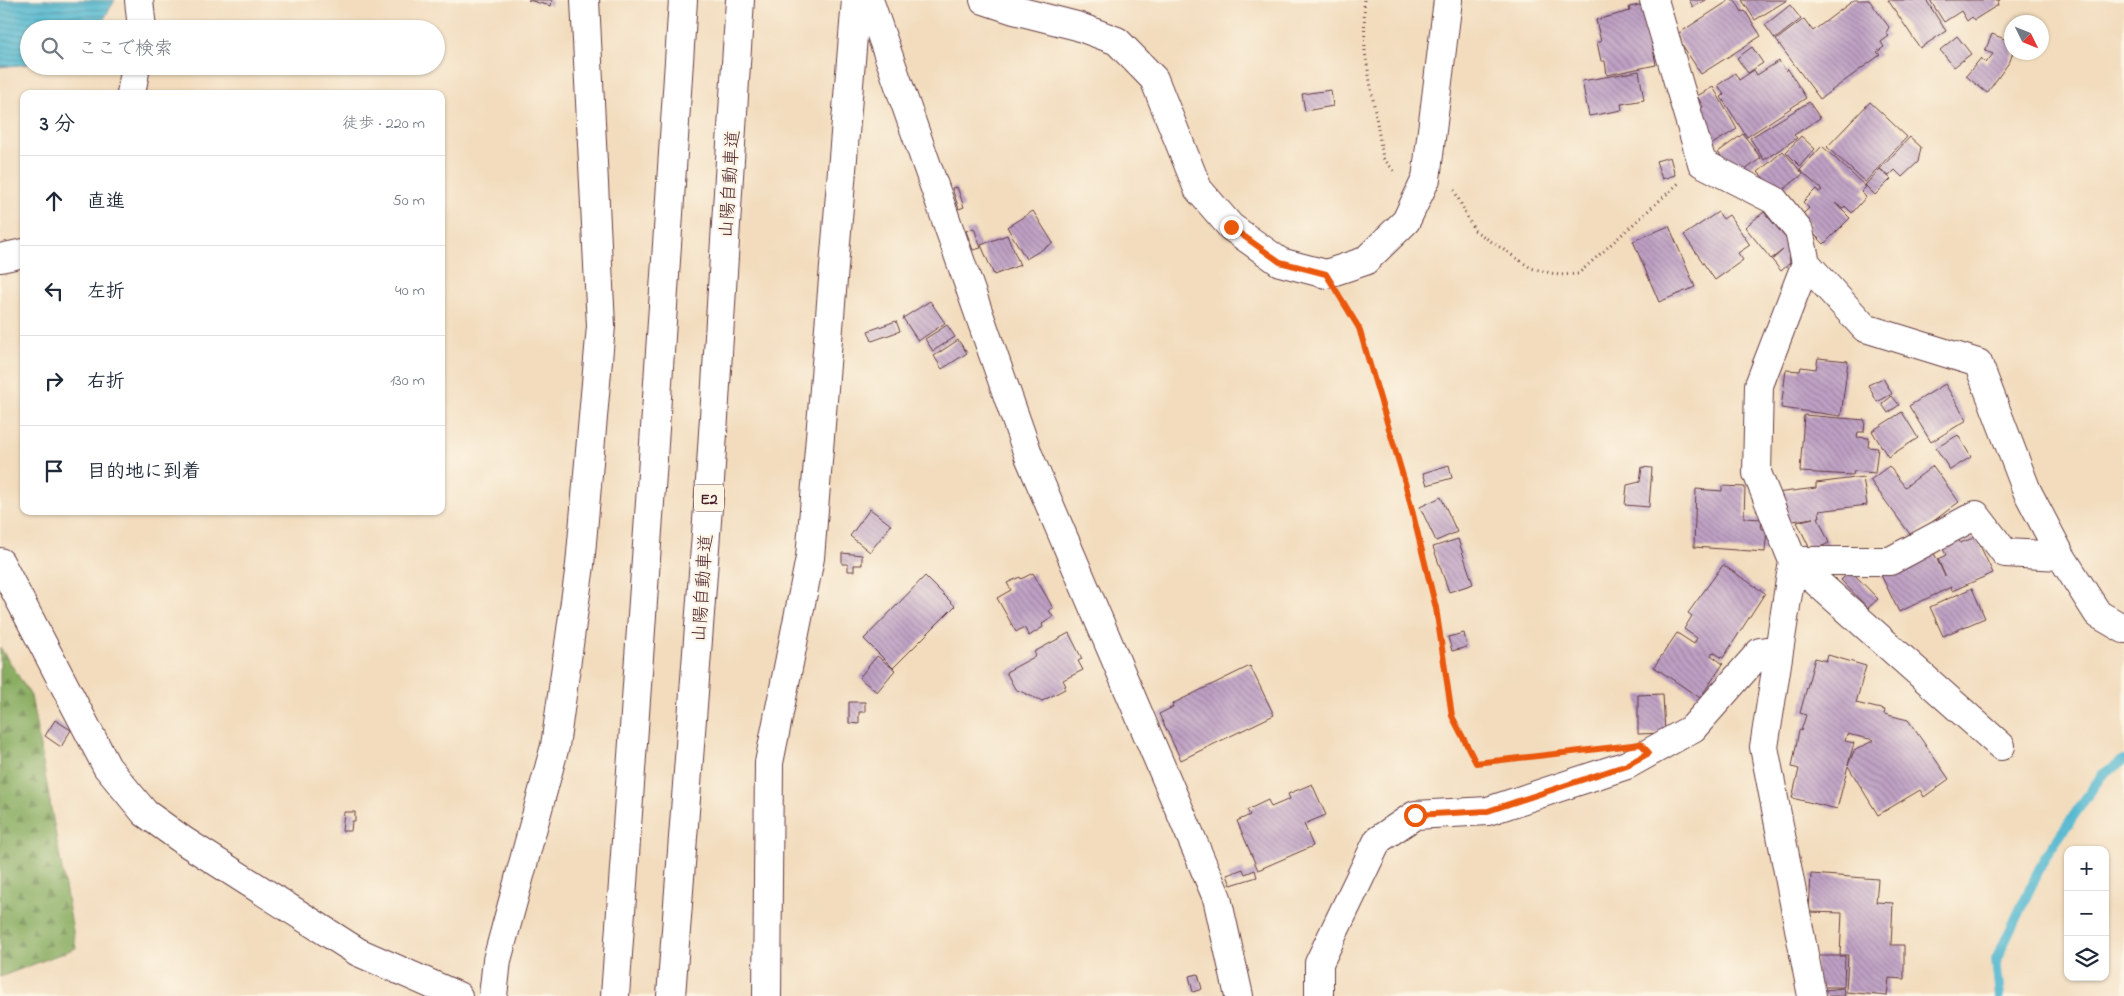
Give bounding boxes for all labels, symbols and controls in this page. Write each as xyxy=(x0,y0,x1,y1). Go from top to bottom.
north arrow xyxy=(2004,15,2049,60)
search box xyxy=(20,20,445,75)
icon: search xyxy=(38,34,66,62)
text: ここで検索 xyxy=(78,36,173,63)
text: 3 分 xyxy=(40,110,75,140)
text: 徒歩 · 220 m xyxy=(342,112,425,136)
street label: 山陽自動車道 xyxy=(714,129,748,239)
icon: ahead xyxy=(40,187,68,215)
text: 直進 xyxy=(87,189,125,216)
text: 50 m xyxy=(393,189,425,213)
route end xyxy=(1220,216,1243,239)
icon: left xyxy=(40,277,68,305)
text: 左折 xyxy=(87,279,125,306)
text: 40 m xyxy=(395,279,425,303)
icon: right xyxy=(40,367,68,395)
text: 右折 xyxy=(87,369,125,396)
text: 130 m xyxy=(390,369,425,393)
icon: arrive xyxy=(40,457,68,485)
text: 目的地に到着 xyxy=(87,459,201,486)
road number: E2 xyxy=(694,484,724,512)
street label: 山陽自動車道 xyxy=(687,533,721,643)
route start xyxy=(1404,804,1427,827)
map controls xyxy=(2064,846,2109,981)
button: + xyxy=(2064,846,2109,891)
button: − xyxy=(2064,891,2109,936)
button: layers xyxy=(2064,936,2109,981)

